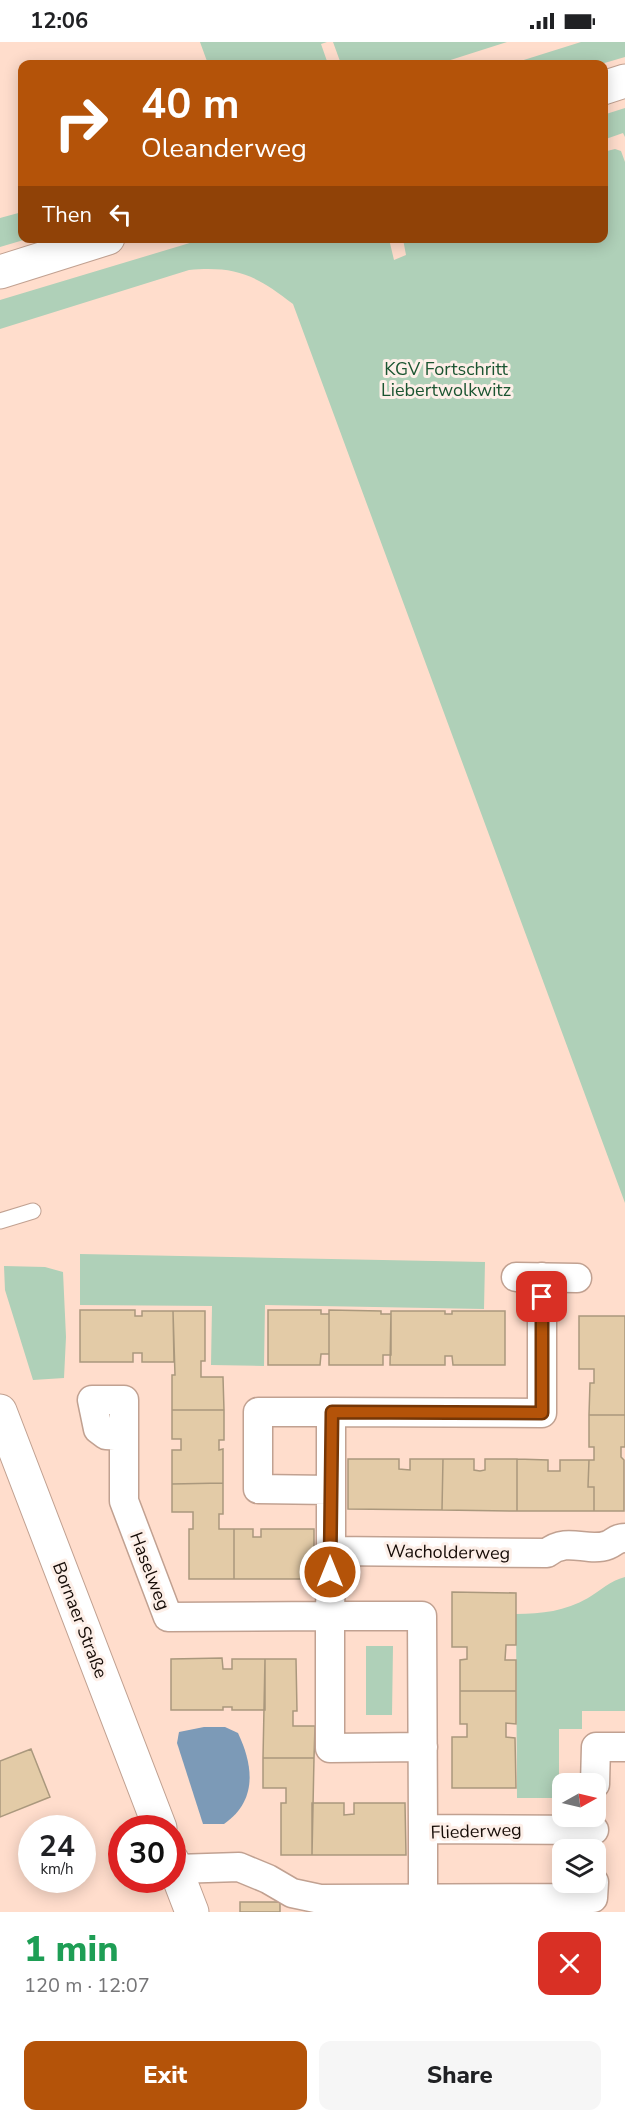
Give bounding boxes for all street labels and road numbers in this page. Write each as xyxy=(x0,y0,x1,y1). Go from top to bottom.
street label: Haselweg xyxy=(124,1529,176,1613)
street label: Wacholderweg xyxy=(386,1539,510,1565)
street label: Bornaer Straße xyxy=(47,1558,113,1682)
street label: Fliederweg xyxy=(430,1817,522,1845)

